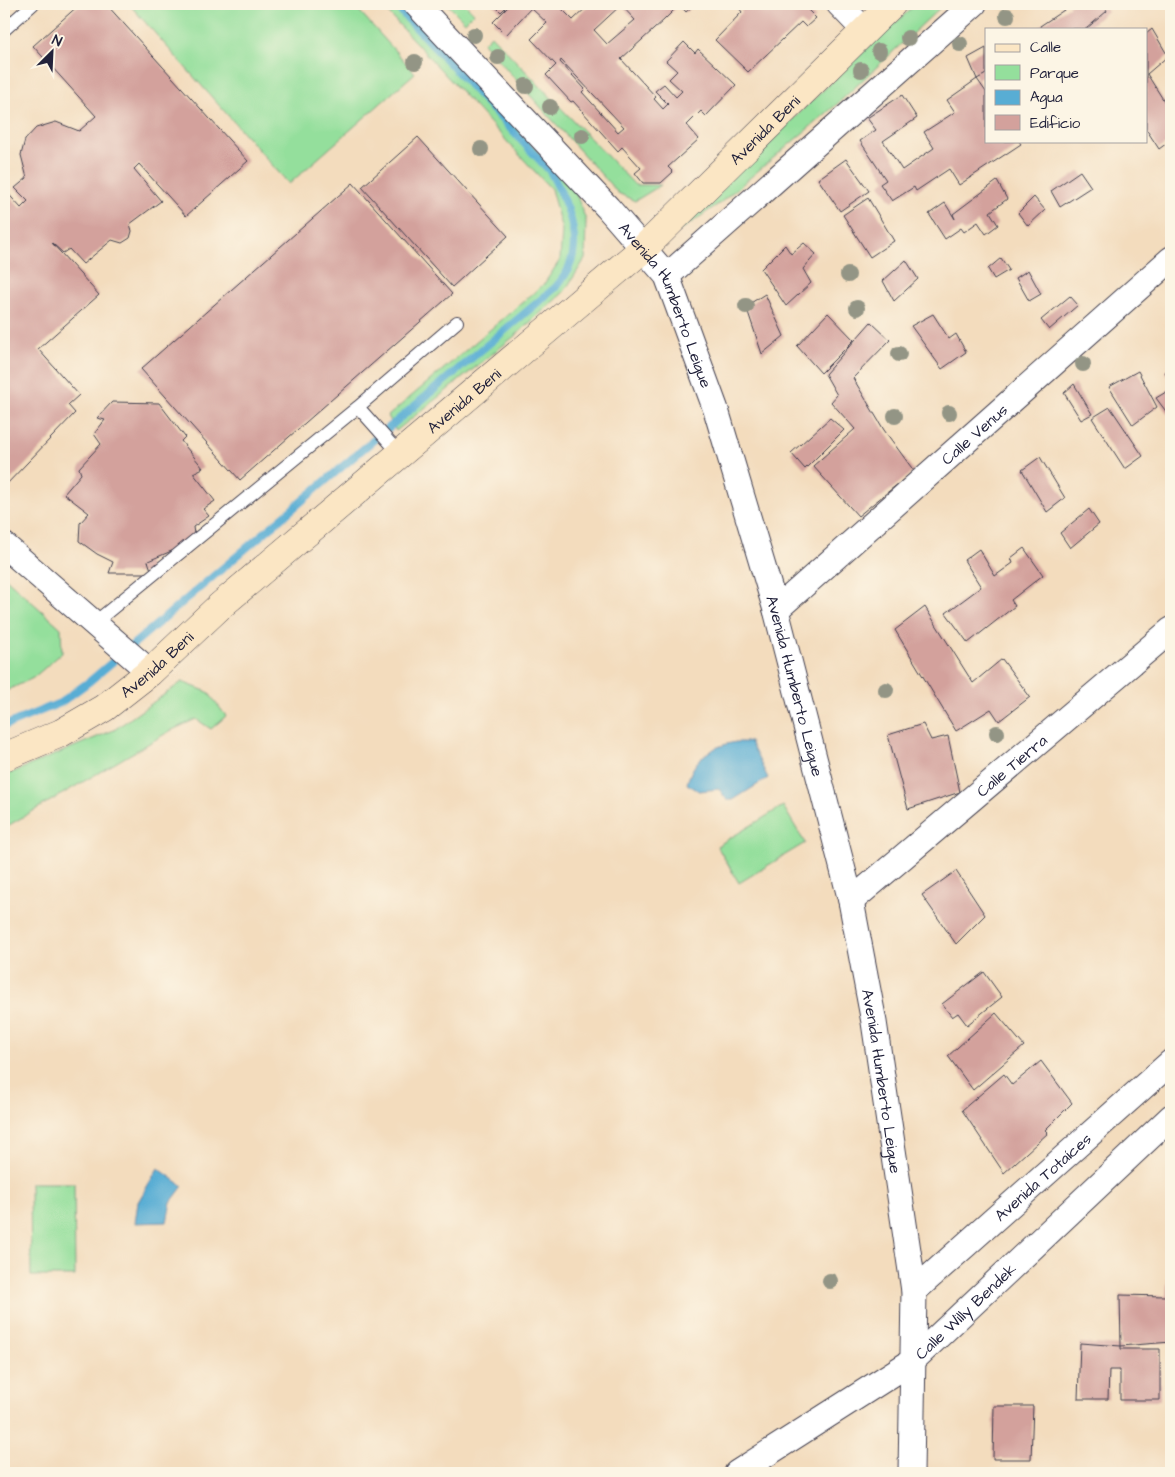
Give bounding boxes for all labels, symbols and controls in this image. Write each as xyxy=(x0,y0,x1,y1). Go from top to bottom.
north arrow xyxy=(28,28,78,78)
legend xyxy=(985,28,1148,142)
text: N xyxy=(49,30,65,52)
text: Calle xyxy=(1030,37,1061,58)
text: Parque xyxy=(1030,63,1079,84)
text: Agua xyxy=(1030,87,1063,109)
street label: Avenida Beni xyxy=(725,90,806,170)
text: Edificio xyxy=(1030,113,1081,134)
street label: Avenida Humberto Leigue xyxy=(613,218,717,391)
street label: Avenida Beni xyxy=(422,363,506,439)
street label: Calle Venus xyxy=(937,399,1013,470)
street label: Avenida Humberto Leigue xyxy=(760,593,829,779)
street label: Avenida Beni xyxy=(116,626,199,703)
street label: Calle Tierra xyxy=(972,730,1052,802)
street label: Avenida Humberto Leigue xyxy=(856,987,906,1175)
street label: Avenida Totaíces xyxy=(990,1128,1096,1227)
street label: Calle Willy Bendek xyxy=(910,1258,1022,1365)

